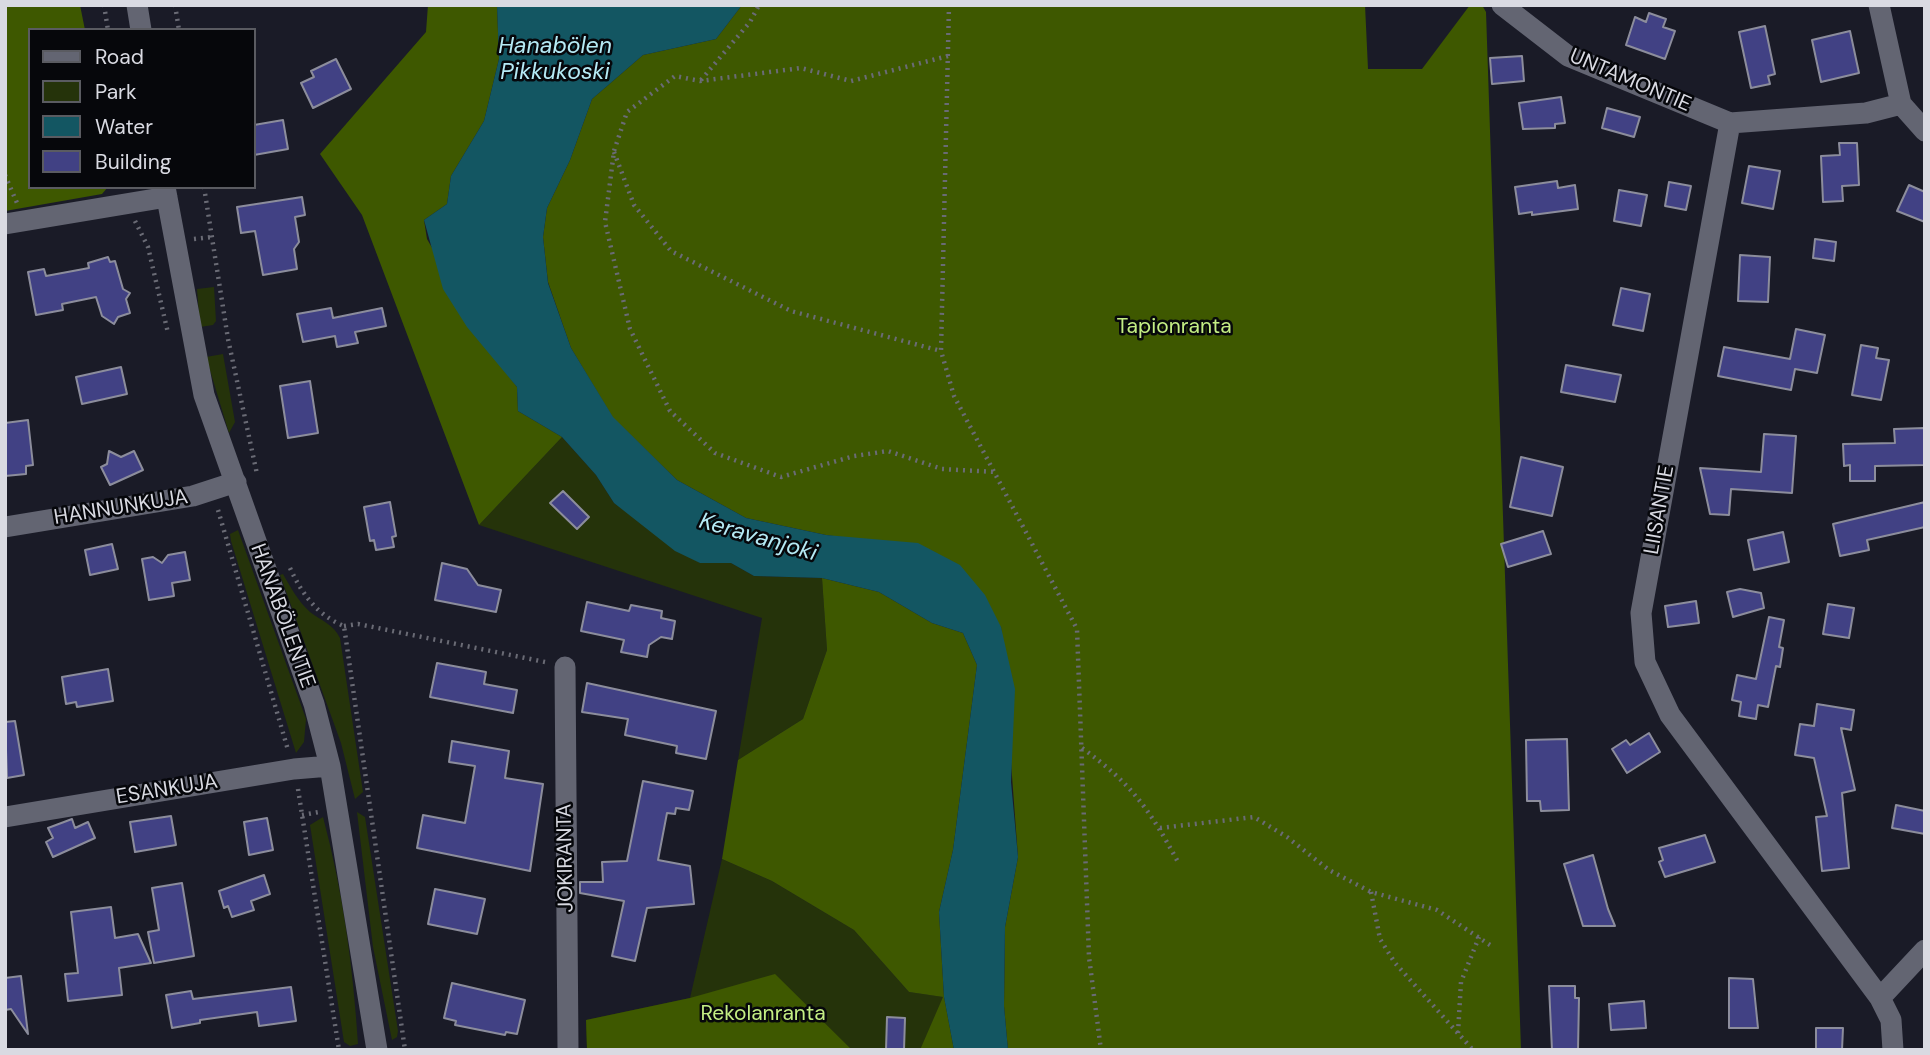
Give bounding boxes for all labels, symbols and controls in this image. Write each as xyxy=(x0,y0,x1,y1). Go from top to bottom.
legend xyxy=(28,28,256,189)
water label: Hanabölen Pikkukoski xyxy=(498,33,612,87)
text: Road xyxy=(95,43,144,71)
street label: UNTAMONTIE xyxy=(1566,44,1694,118)
text: Park xyxy=(95,78,136,106)
text: Water xyxy=(95,113,153,141)
text: Building xyxy=(95,148,171,176)
park label: Tapionranta xyxy=(1116,314,1232,340)
street label: LIISANTIE xyxy=(1640,463,1680,557)
street label: HANNUNKUJA xyxy=(52,485,190,531)
water label: Keravanjoki xyxy=(696,508,820,568)
street label: HANABÖLENTIE xyxy=(244,540,320,692)
street label: ESANKUJA xyxy=(114,770,220,810)
street label: JOKIRANTA xyxy=(552,803,580,913)
park label: Rekolanranta xyxy=(700,1001,826,1027)

